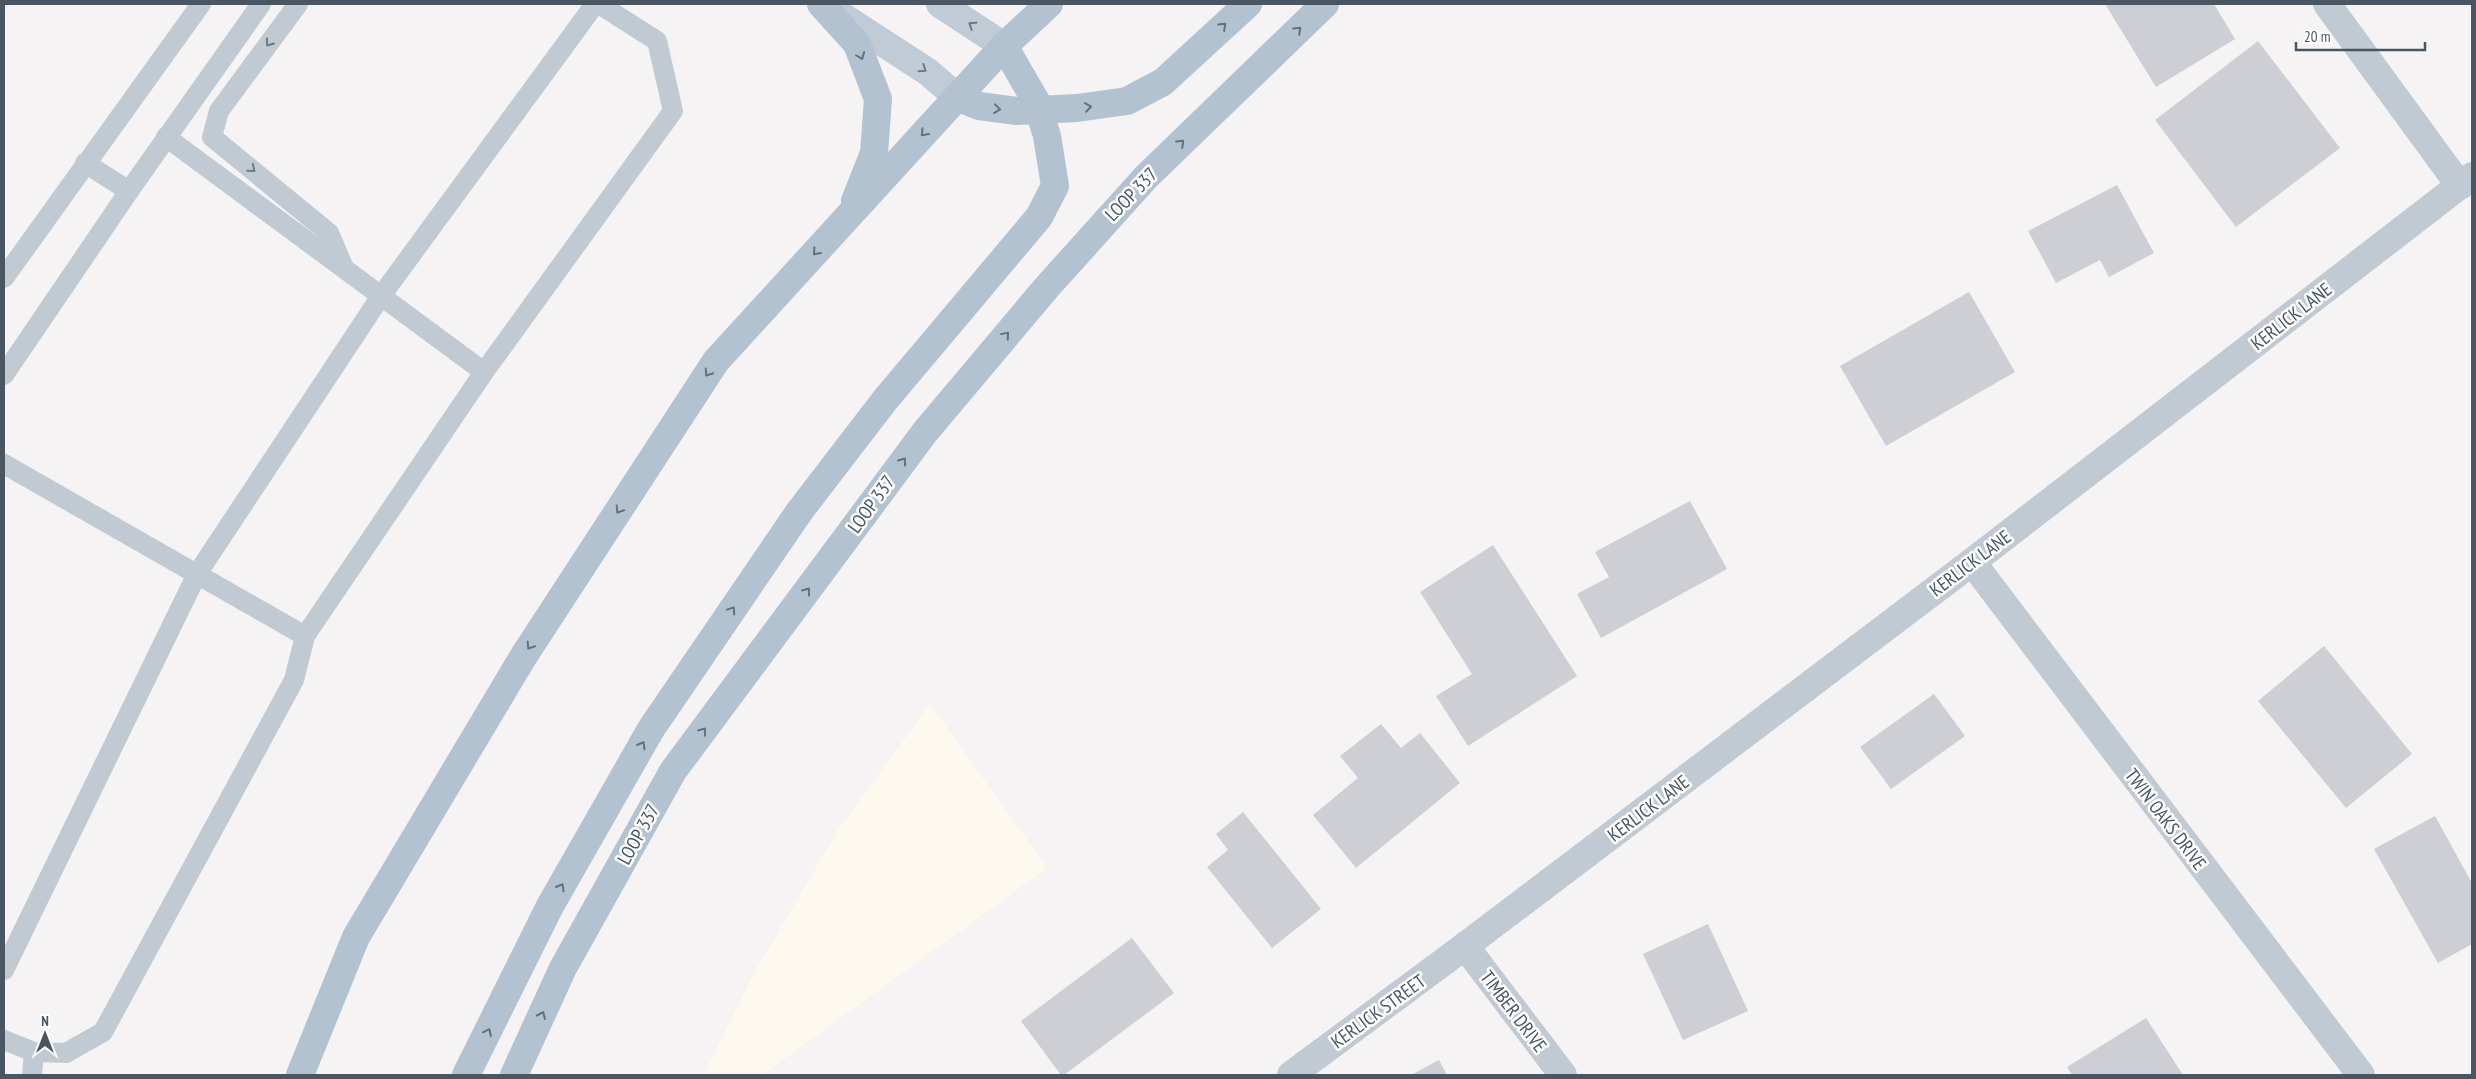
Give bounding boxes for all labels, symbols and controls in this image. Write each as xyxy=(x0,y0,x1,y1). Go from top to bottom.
scale bar xyxy=(2296,20,2425,52)
one-way arrow xyxy=(968,22,978,31)
one-way arrow xyxy=(1218,23,1227,32)
one-way arrow xyxy=(1292,27,1301,36)
text: 20 m xyxy=(2304,27,2330,46)
one-way arrow xyxy=(267,37,275,46)
one-way arrow xyxy=(855,51,865,60)
one-way arrow xyxy=(917,63,927,72)
one-way arrow xyxy=(1084,102,1092,113)
one-way arrow xyxy=(994,103,1002,114)
one-way arrow xyxy=(921,128,930,137)
one-way arrow xyxy=(1175,140,1184,149)
street label: LOOP 337 xyxy=(1100,162,1162,226)
one-way arrow xyxy=(246,164,255,173)
one-way arrow xyxy=(813,247,822,256)
street label: KERLICK LANE xyxy=(2246,277,2336,355)
one-way arrow xyxy=(1001,332,1009,341)
one-way arrow xyxy=(705,368,714,377)
one-way arrow xyxy=(898,458,906,467)
street label: LOOP 337 xyxy=(842,471,900,537)
one-way arrow xyxy=(616,504,625,513)
street label: KERLICK LANE xyxy=(1924,525,2016,601)
one-way arrow xyxy=(801,587,810,597)
one-way arrow xyxy=(726,607,735,616)
one-way arrow xyxy=(527,640,537,649)
one-way arrow xyxy=(697,727,706,737)
one-way arrow xyxy=(635,742,645,751)
street label: TWIN OAKS DRIVE xyxy=(2120,764,2212,874)
street label: KERLICK LANE xyxy=(1602,770,1694,846)
street label: LOOP 337 xyxy=(612,800,664,868)
one-way arrow xyxy=(555,883,565,892)
street label: TIMBER DRIVE xyxy=(1476,966,1552,1056)
street label: KERLICK STREET xyxy=(1326,968,1430,1053)
north arrow xyxy=(20,1009,70,1059)
one-way arrow xyxy=(535,1011,546,1020)
text: N xyxy=(41,1012,49,1030)
one-way arrow xyxy=(482,1028,492,1037)

